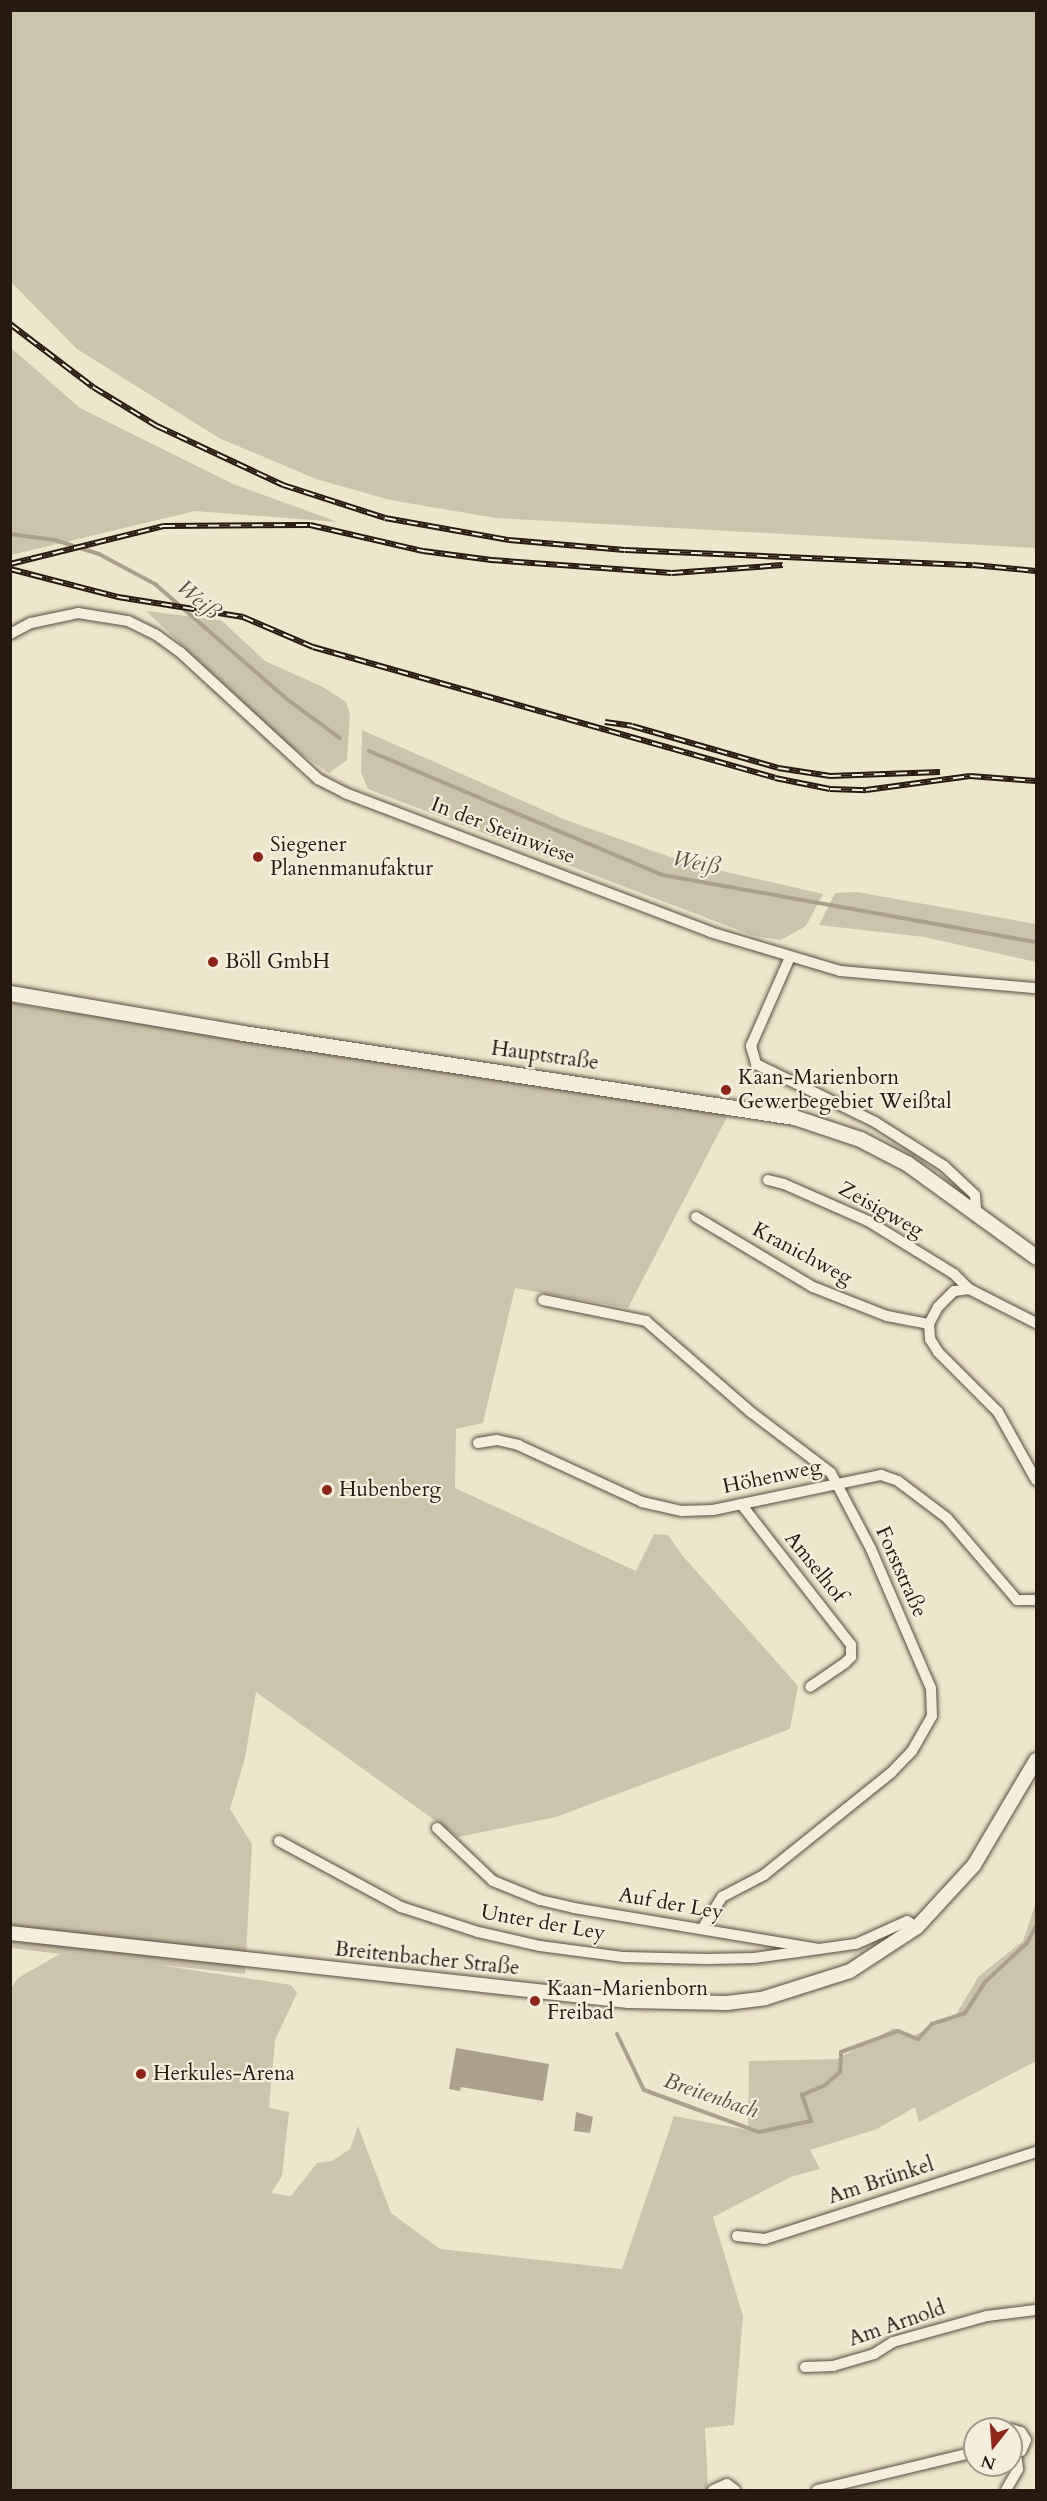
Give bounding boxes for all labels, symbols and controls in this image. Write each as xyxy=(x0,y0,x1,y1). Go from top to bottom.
water label: Weiß xyxy=(171,574,225,626)
street label: In der Steinwiese xyxy=(427,792,579,870)
place label: Siegener Planenmanufaktur xyxy=(270,832,433,882)
water label: Weiß xyxy=(670,845,722,881)
marker: Siegener Planenmanufaktur xyxy=(251,850,265,864)
place label: Böll GmbH xyxy=(225,949,330,975)
marker: Böll GmbH xyxy=(206,955,220,969)
street label: Hauptstraße xyxy=(490,1036,600,1076)
place label: Kaan-Marienborn Gewerbegebiet Weißtal xyxy=(738,1065,951,1115)
marker: Kaan-Marienborn Gewerbegebiet Weißtal xyxy=(719,1083,733,1097)
street label: Zeisigweg xyxy=(834,1176,928,1244)
street label: Kranichweg xyxy=(748,1217,856,1291)
street label: Höhenweg xyxy=(720,1454,824,1500)
place label: Hubenberg xyxy=(339,1477,441,1503)
marker: Hubenberg xyxy=(320,1483,334,1497)
street label: Forststraße xyxy=(870,1523,932,1621)
street label: Amselhof xyxy=(779,1526,851,1608)
street label: Auf der Ley xyxy=(617,1882,725,1926)
street label: Unter der Ley xyxy=(479,1900,607,1946)
street label: Breitenbacher Straße xyxy=(333,1937,521,1981)
place label: Kaan-Marienborn Freibad xyxy=(547,1976,708,2026)
marker: Kaan-Marienborn Freibad xyxy=(528,1994,542,2008)
place label: Herkules-Arena xyxy=(153,2061,295,2087)
marker: Herkules-Arena xyxy=(134,2067,148,2081)
water label: Breitenbach xyxy=(660,2068,762,2124)
street label: Am Brünkel xyxy=(825,2152,937,2210)
street label: Am Arnold xyxy=(845,2296,949,2352)
north arrow xyxy=(963,2417,1023,2477)
text: N xyxy=(978,2450,998,2475)

